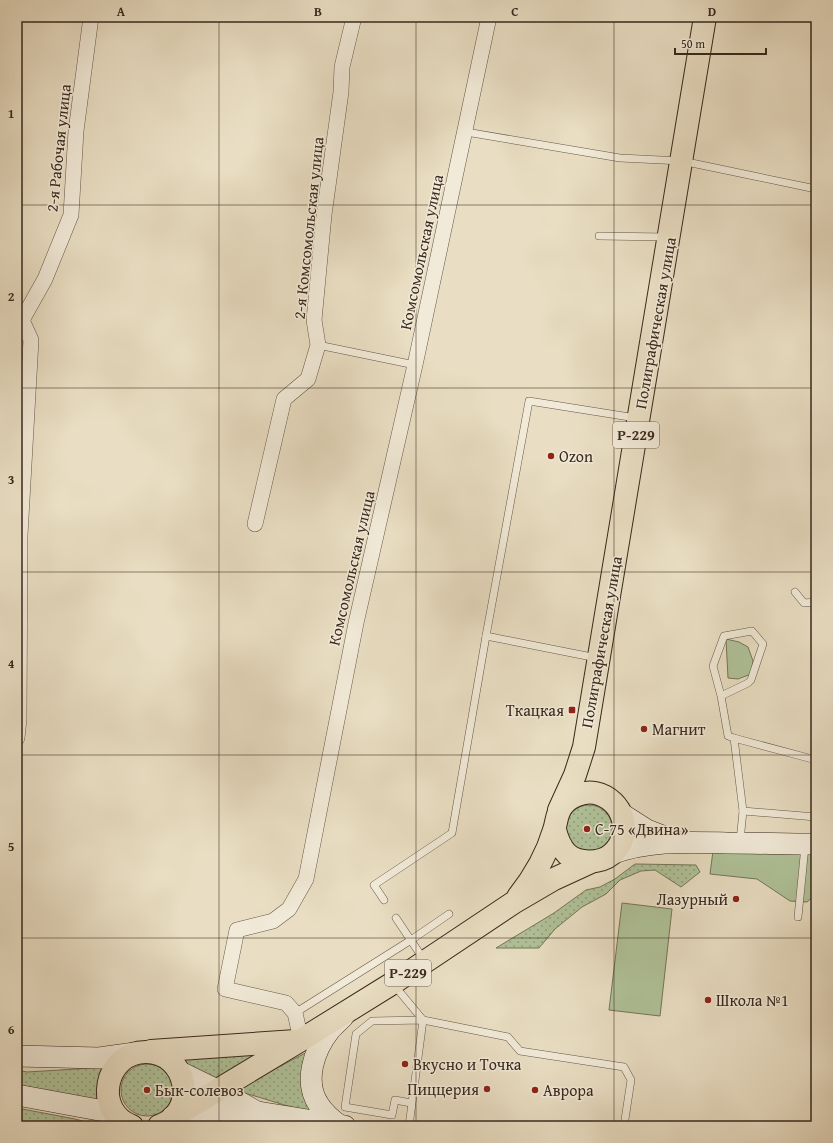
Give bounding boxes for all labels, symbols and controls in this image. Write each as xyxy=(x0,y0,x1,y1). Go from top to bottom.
text: A xyxy=(117,2,126,21)
text: B xyxy=(314,2,322,21)
text: C xyxy=(511,2,519,21)
text: D xyxy=(708,2,716,21)
scale bar xyxy=(675,30,766,56)
text: 50 m xyxy=(681,35,705,52)
street label: 2-я Рабочая улица xyxy=(39,83,77,213)
text: 1 xyxy=(8,104,14,123)
street label: 2-я Комсомольская улица xyxy=(286,135,330,320)
street label: Комсомольская улица xyxy=(393,172,449,332)
street label: Полиграфическая улица xyxy=(628,235,682,411)
text: 2 xyxy=(8,287,15,306)
road number: Р-229 xyxy=(613,422,659,448)
place label: Ozon xyxy=(559,444,593,468)
marker: Ozon xyxy=(546,451,556,461)
text: 3 xyxy=(8,470,14,489)
street label: Комсомольская улица xyxy=(321,488,381,648)
street label: Полиграфическая улица xyxy=(574,554,628,730)
text: 4 xyxy=(8,654,15,673)
place label: Ткацкая xyxy=(506,698,564,722)
marker: Ткацкая xyxy=(567,705,577,715)
place label: Магнит xyxy=(652,717,706,741)
marker: Магнит xyxy=(639,724,649,734)
place label: С-75 «Двина» xyxy=(595,817,688,841)
marker: С-75 «Двина» xyxy=(582,824,592,834)
text: 5 xyxy=(8,837,15,856)
place label: Лазурный xyxy=(656,887,728,911)
marker: Лазурный xyxy=(731,894,741,904)
road number: Р-229 xyxy=(385,960,431,986)
place label: Школа №1 xyxy=(716,988,789,1012)
marker: Школа №1 xyxy=(703,995,713,1005)
text: 6 xyxy=(8,1020,15,1039)
place label: Вкусно и Точка xyxy=(413,1052,522,1076)
marker: Вкусно и Точка xyxy=(400,1059,410,1069)
place label: Пиццерия xyxy=(407,1077,479,1101)
place label: Бык-солевоз xyxy=(155,1078,244,1102)
place label: Аврора xyxy=(543,1078,594,1102)
marker: Пиццерия xyxy=(482,1084,492,1094)
marker: Бык-солевоз xyxy=(142,1085,152,1095)
marker: Аврора xyxy=(530,1085,540,1095)

